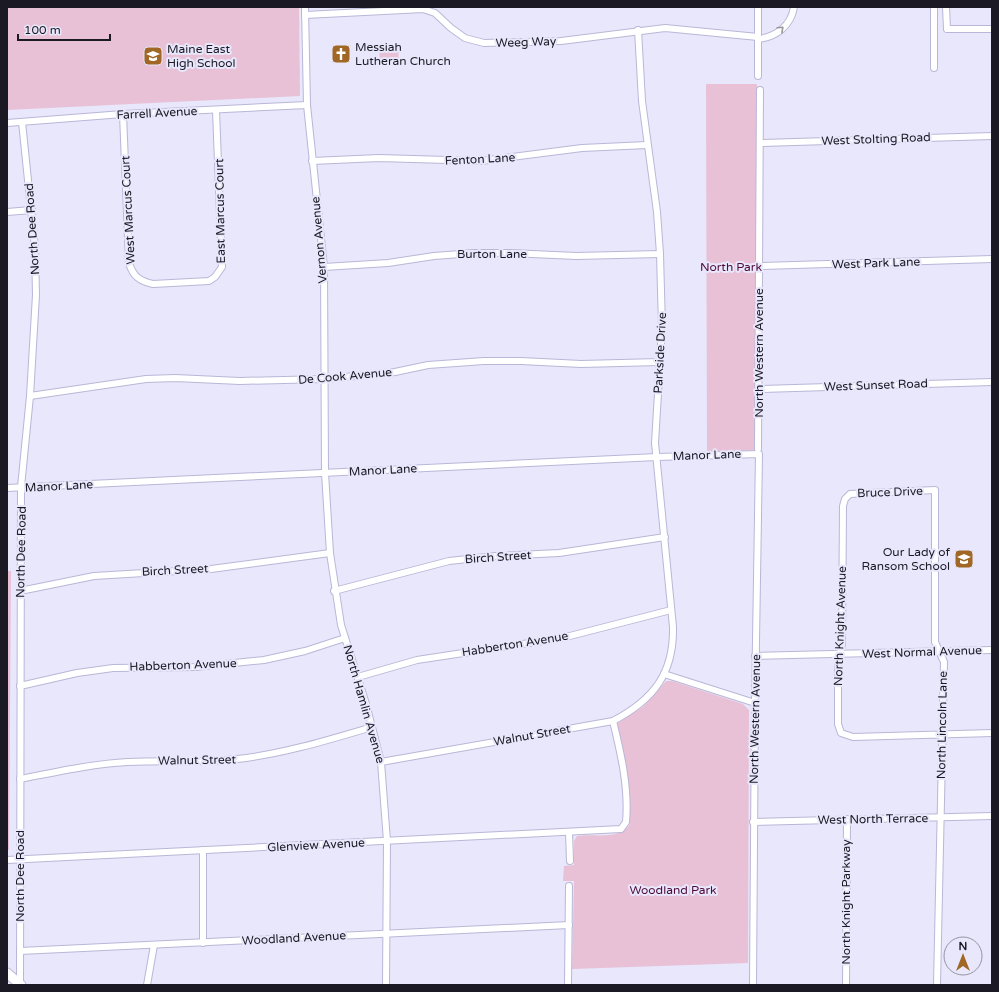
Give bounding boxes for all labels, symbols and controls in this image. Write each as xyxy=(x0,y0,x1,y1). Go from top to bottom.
scale bar xyxy=(18,16,110,42)
text: 100 m xyxy=(24,23,61,37)
one-way arrow xyxy=(776,26,784,34)
street label: Weeg Way xyxy=(495,34,557,50)
place label: Messiah Lutheran Church xyxy=(355,40,451,68)
place label: Maine East High School xyxy=(167,42,236,70)
church icon: Messiah Lutheran Church xyxy=(330,43,352,65)
school or university icon: Maine East High School xyxy=(142,45,164,67)
street label: Farrell Avenue xyxy=(116,104,198,122)
street label: West Stolting Road xyxy=(821,130,931,148)
street label: Fenton Lane xyxy=(444,150,516,168)
street label: West Marcus Court xyxy=(118,155,138,265)
street label: East Marcus Court xyxy=(212,158,228,264)
street label: North Dee Road xyxy=(22,183,42,275)
street label: Vernon Avenue xyxy=(308,196,330,284)
street label: Burton Lane xyxy=(457,247,527,261)
street label: West Park Lane xyxy=(832,254,921,272)
park label: North Park xyxy=(700,260,762,274)
street label: North Western Avenue xyxy=(752,288,766,418)
street label: Parkside Drive xyxy=(651,312,669,394)
street label: De Cook Avenue xyxy=(298,365,393,387)
street label: West Sunset Road xyxy=(824,376,928,394)
street label: Manor Lane xyxy=(673,447,742,463)
street label: Manor Lane xyxy=(348,461,418,479)
street label: Manor Lane xyxy=(24,477,94,495)
street label: Bruce Drive xyxy=(857,484,923,500)
street label: North Dee Road xyxy=(13,506,29,598)
place label: Our Lady of Ransom School xyxy=(862,545,950,573)
street label: Birch Street xyxy=(464,548,532,566)
school or university icon: Our Lady of Ransom School xyxy=(953,548,975,570)
street label: Birch Street xyxy=(141,561,209,579)
street label: North Knight Avenue xyxy=(831,566,849,686)
street label: Habberton Avenue xyxy=(461,629,569,659)
street label: North Hamlin Avenue xyxy=(340,643,388,765)
street label: West Normal Avenue xyxy=(862,643,982,661)
street label: North Western Avenue xyxy=(747,654,763,784)
street label: Habberton Avenue xyxy=(129,656,237,674)
street label: North Lincoln Lane xyxy=(934,670,950,779)
street label: Walnut Street xyxy=(492,721,572,749)
street label: Walnut Street xyxy=(158,752,237,768)
street label: West North Terrace xyxy=(818,811,929,827)
street label: North Dee Road xyxy=(13,830,27,922)
street label: Glenview Avenue xyxy=(267,835,365,855)
street label: North Knight Parkway xyxy=(839,839,853,965)
park label: Woodland Park xyxy=(629,883,717,897)
street label: Woodland Avenue xyxy=(241,928,347,948)
north arrow xyxy=(943,936,983,976)
text: N xyxy=(959,940,967,953)

